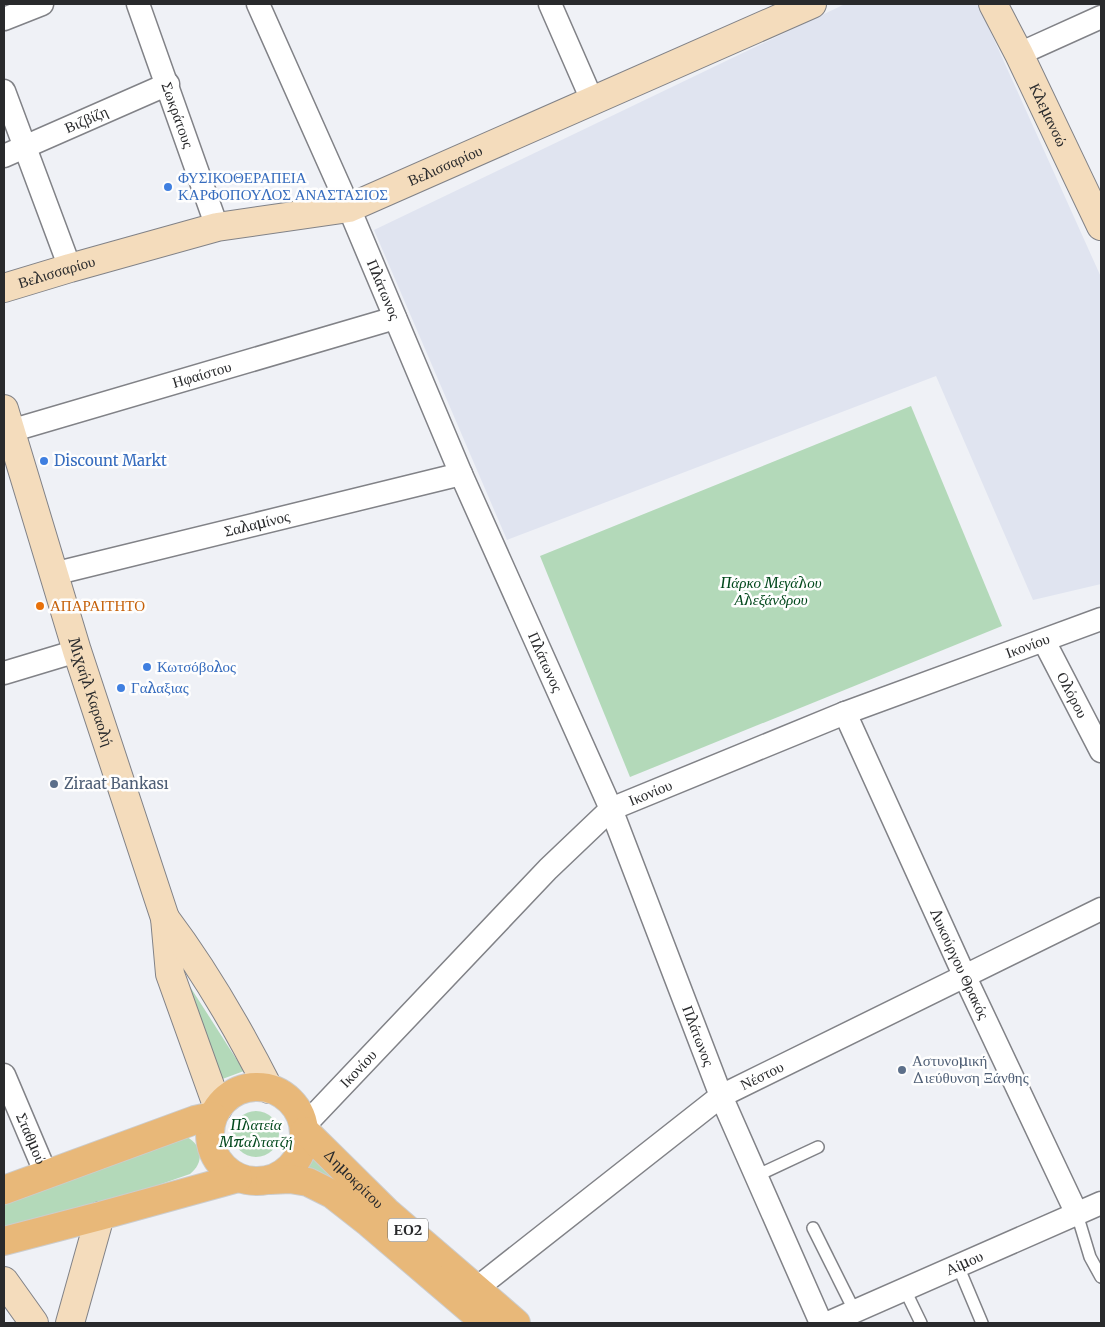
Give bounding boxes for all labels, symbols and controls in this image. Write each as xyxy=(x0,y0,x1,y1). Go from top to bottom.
street label: Σωκράτους xyxy=(157,80,198,151)
street label: Κλεμανσώ xyxy=(1025,80,1072,150)
street label: Βιζβίζη xyxy=(62,101,111,137)
street label: Βελισσαρίου xyxy=(405,140,485,190)
place label: ΦΥΣΙΚΟΘΕΡΑΠΕΙΑ ΚΑΡΦΟΠΟΥΛΟΣ ΑΝΑΣΤΑΣΙΟΣ xyxy=(178,168,388,204)
marker: ΦΥΣΙΚΟΘΕΡΑΠΕΙΑ ΚΑΡΦΟΠΟΥΛΟΣ ΑΝΑΣΤΑΣΙΟΣ xyxy=(162,181,174,193)
street label: Βελισσαρίου xyxy=(16,251,97,292)
street label: Πλάτωνος xyxy=(363,256,405,323)
street label: Ηφαίστου xyxy=(170,357,233,392)
place label: Discount Markt xyxy=(54,451,167,470)
marker: Discount Markt xyxy=(38,455,50,467)
street label: Σαλαμίνος xyxy=(222,506,292,541)
park label: Πάρκο Μεγάλου Αλεξάνδρου xyxy=(720,573,822,609)
place label: ΑΠΑΡΑΙΤΗΤΟ xyxy=(50,596,145,615)
marker: ΑΠΑΡΑΙΤΗΤΟ xyxy=(34,600,46,612)
street label: Πλάτωνος xyxy=(524,629,567,695)
street label: Ικονίου xyxy=(1003,629,1052,662)
street label: Μιχαήλ Καραολή xyxy=(64,635,118,749)
place label: Κωτσόβολος xyxy=(157,657,236,676)
marker: Κωτσόβολος xyxy=(141,661,153,673)
street label: Ολόρου xyxy=(1053,669,1092,721)
place label: Γαλαξιας xyxy=(131,678,189,697)
marker: Γαλαξιας xyxy=(115,682,127,694)
place label: Ziraat Bankası xyxy=(64,774,169,793)
street label: Ικονίου xyxy=(626,775,675,810)
marker: Ziraat Bankası xyxy=(48,778,60,790)
street label: Λυκούργου Θρακός xyxy=(926,905,994,1022)
street label: Πλάτωνος xyxy=(678,1003,719,1069)
street label: Ικονίου xyxy=(335,1045,381,1091)
place label: Αστυνομική Διεύθυνση Ξάνθης xyxy=(912,1051,1029,1087)
street label: Νέστου xyxy=(737,1057,787,1094)
marker: Αστυνομική Διεύθυνση Ξάνθης xyxy=(896,1064,908,1076)
street label: Σταθμού xyxy=(12,1110,51,1167)
park label: Πλατεία Μπαλτατζή xyxy=(218,1115,293,1151)
street label: Δημοκρίτου xyxy=(319,1144,388,1212)
road number: ΕΟ2 xyxy=(388,1218,428,1242)
street label: Αίμου xyxy=(942,1246,986,1279)

